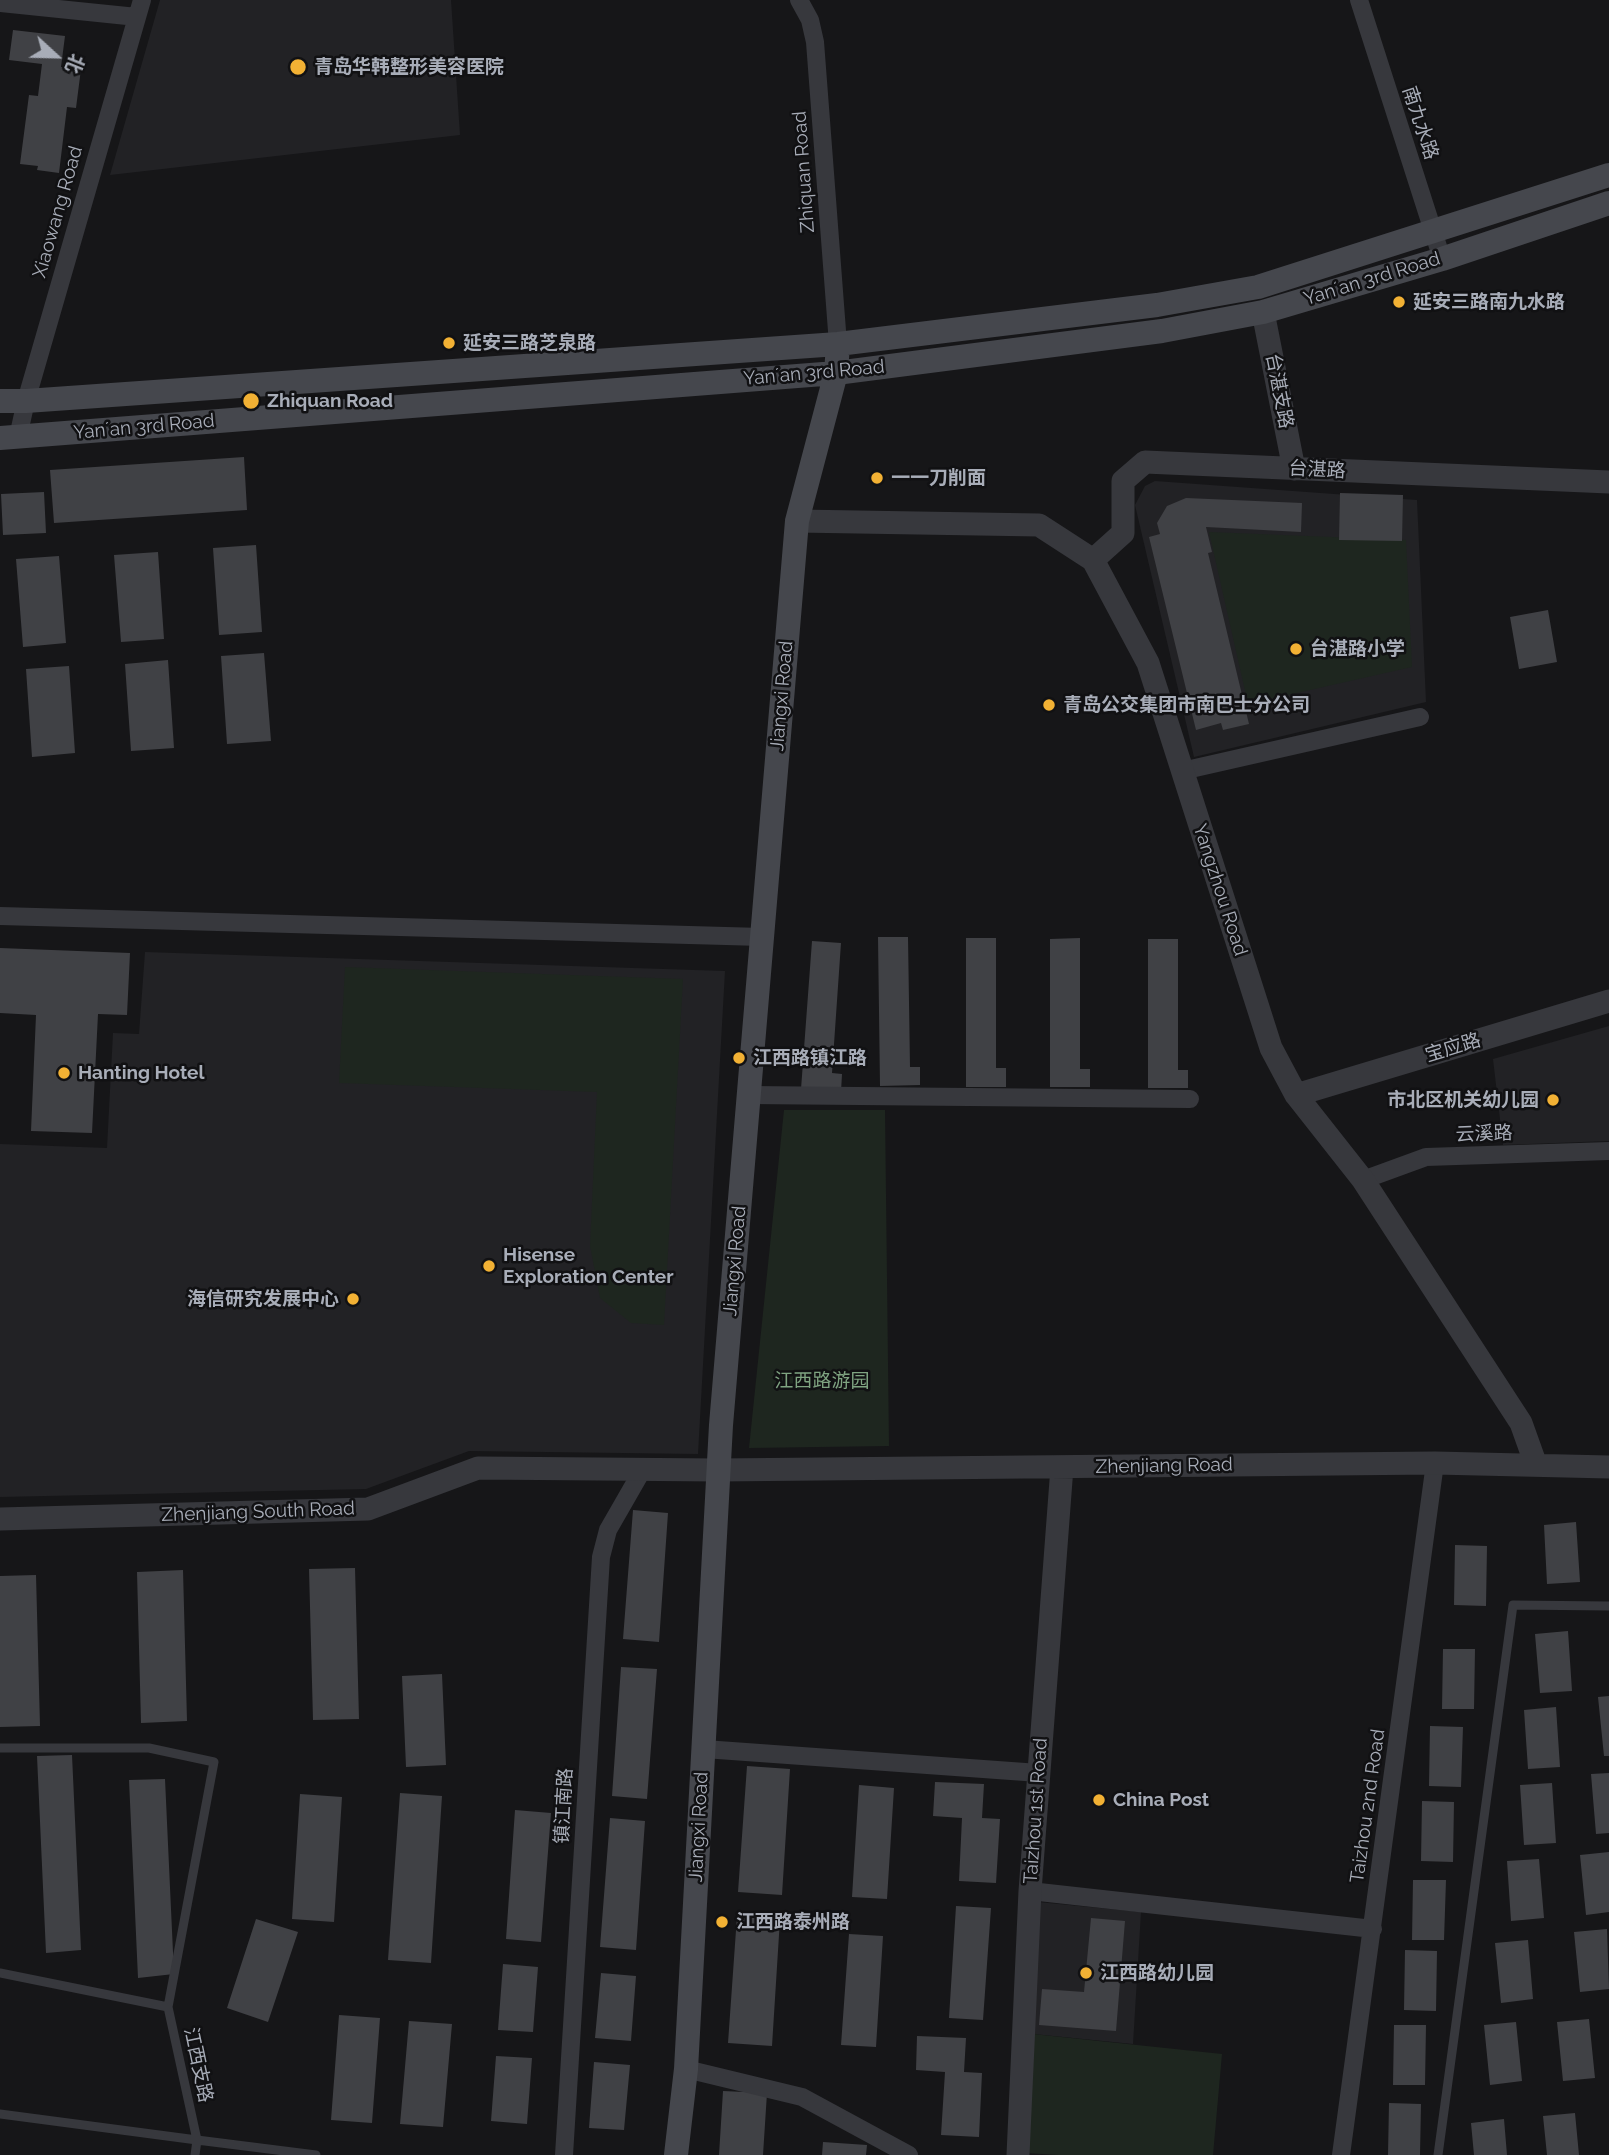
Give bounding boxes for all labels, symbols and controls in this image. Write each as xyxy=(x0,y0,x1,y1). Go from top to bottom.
north arrow xyxy=(21,21,91,91)
text: 北 xyxy=(62,51,89,77)
place label: 青岛华韩整形美容医院 xyxy=(314,56,504,78)
marker: 青岛华韩整形美容医院 xyxy=(288,57,308,77)
street label: 南九水路 xyxy=(1397,83,1443,163)
street label: Zhiquan Road xyxy=(788,110,820,234)
street label: Xiaowang Road xyxy=(28,143,88,281)
street label: Yan´an 3rd Road xyxy=(1301,247,1443,311)
place label: 延安三路南九水路 xyxy=(1413,291,1565,313)
marker: 延安三路南九水路 xyxy=(1391,294,1407,310)
place label: 延安三路芝泉路 xyxy=(463,332,596,354)
marker: 延安三路芝泉路 xyxy=(441,335,457,351)
street label: 台湛支路 xyxy=(1261,352,1297,430)
street label: Yan´an 3rd Road xyxy=(743,355,885,391)
place label: Zhiquan Road xyxy=(267,390,393,412)
marker: Zhiquan Road xyxy=(241,391,261,411)
street label: Yan´an 3rd Road xyxy=(73,409,215,445)
street label: 台湛路 xyxy=(1288,457,1346,483)
place label: 一一刀削面 xyxy=(891,467,986,489)
marker: 一一刀削面 xyxy=(869,470,885,486)
place label: 台湛路小学 xyxy=(1310,638,1405,660)
street label: Jiangxi Road xyxy=(766,640,798,752)
marker: 台湛路小学 xyxy=(1288,641,1304,657)
place label: 青岛公交集团市南巴士分公司 xyxy=(1063,694,1310,716)
marker: 青岛公交集团市南巴士分公司 xyxy=(1041,697,1057,713)
street label: Yangzhou Road xyxy=(1188,821,1252,959)
street label: 宝应路 xyxy=(1422,1029,1484,1067)
place label: 江西路镇江路 xyxy=(753,1047,867,1069)
marker: 江西路镇江路 xyxy=(731,1050,747,1066)
place label: Hanting Hotel xyxy=(78,1062,205,1084)
marker: Hanting Hotel xyxy=(56,1065,72,1081)
place label: 市北区机关幼儿园 xyxy=(1387,1089,1539,1111)
marker: 市北区机关幼儿园 xyxy=(1545,1092,1561,1108)
street label: 云溪路 xyxy=(1455,1122,1513,1146)
street label: Jiangxi Road xyxy=(719,1205,751,1317)
place label: Hisense Exploration Center xyxy=(503,1244,674,1288)
marker: Hisense Exploration Center xyxy=(481,1258,497,1274)
place label: 海信研究发展中心 xyxy=(187,1288,339,1310)
marker: 海信研究发展中心 xyxy=(345,1291,361,1307)
park label: 江西路游园 xyxy=(775,1370,869,1392)
street label: Zhenjiang Road xyxy=(1095,1453,1233,1479)
street label: Zhenjiang South Road xyxy=(161,1497,355,1527)
street label: Taizhou 2nd Road xyxy=(1346,1728,1390,1884)
street label: Taizhou 1st Road xyxy=(1020,1737,1052,1885)
street label: 镇江南路 xyxy=(551,1767,577,1845)
street label: Jiangxi Road xyxy=(685,1771,713,1883)
place label: China Post xyxy=(1113,1789,1209,1811)
marker: China Post xyxy=(1091,1792,1107,1808)
place label: 江西路泰州路 xyxy=(736,1911,850,1933)
marker: 江西路泰州路 xyxy=(714,1914,730,1930)
place label: 江西路幼儿园 xyxy=(1100,1962,1214,1984)
marker: 江西路幼儿园 xyxy=(1078,1965,1094,1981)
street label: 江西支路 xyxy=(179,2025,217,2105)

